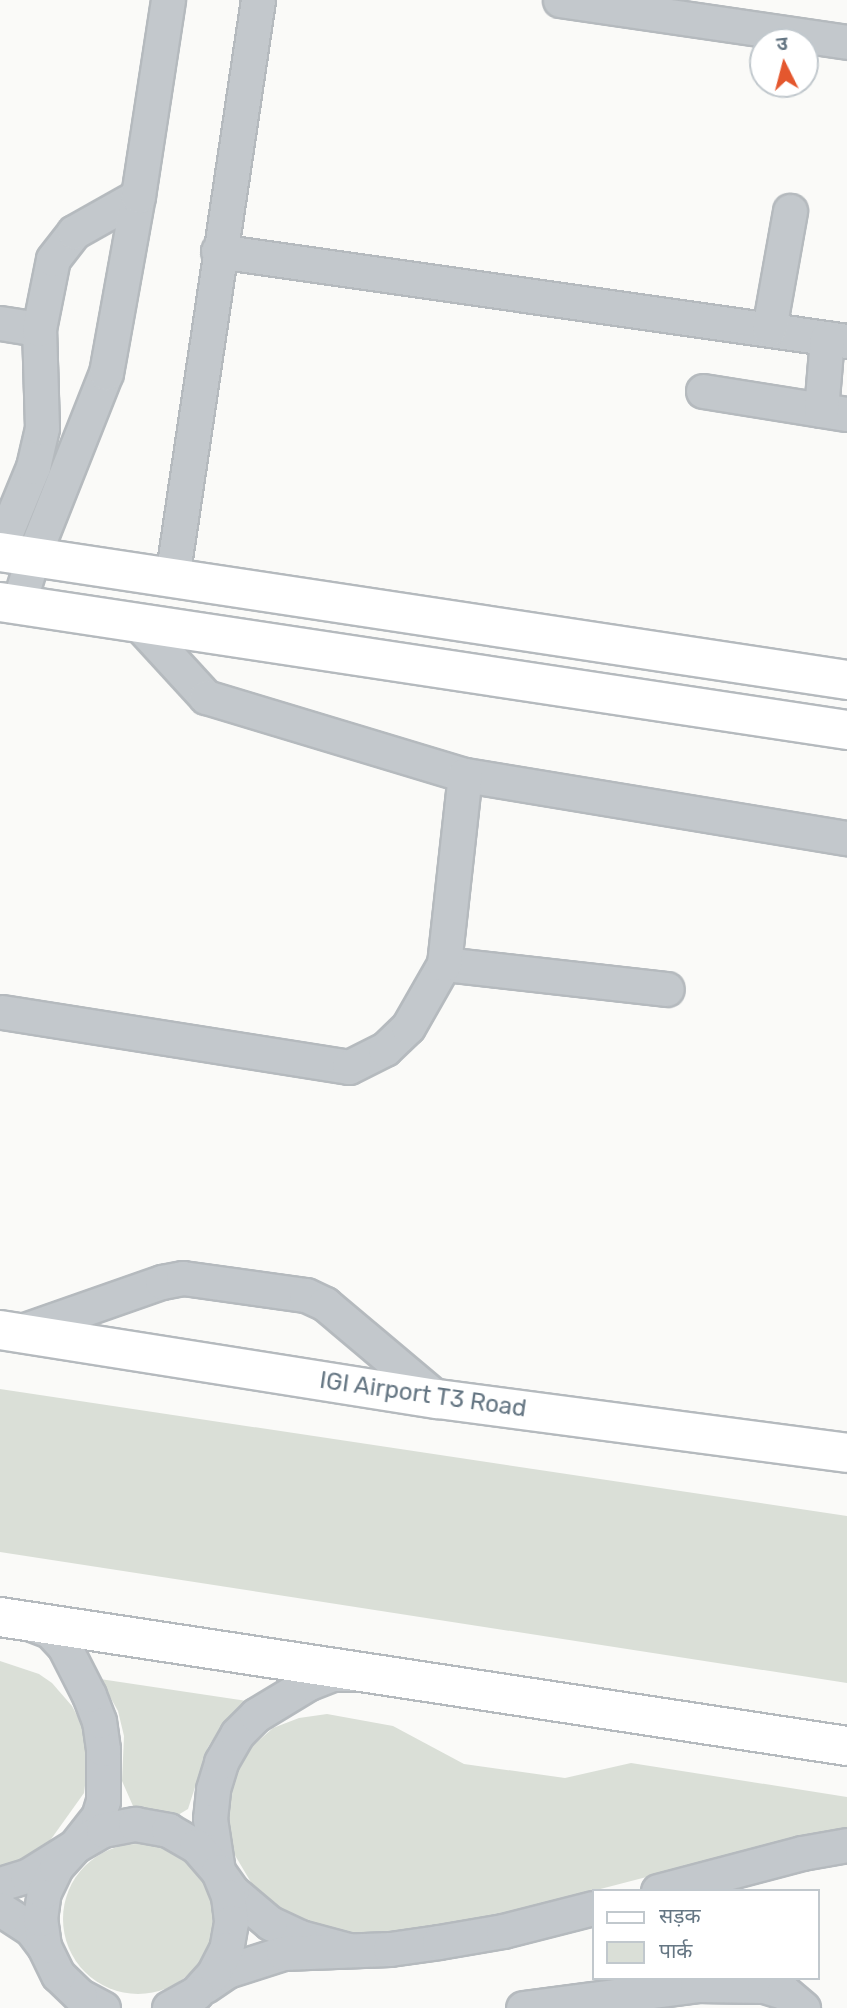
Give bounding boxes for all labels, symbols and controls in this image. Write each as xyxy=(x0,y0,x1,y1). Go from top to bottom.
north arrow xyxy=(749,28,819,98)
text: उ xyxy=(775,32,789,56)
street label: IGI Airport T3 Road xyxy=(317,1366,529,1424)
legend xyxy=(592,1889,819,1980)
text: सड़क xyxy=(659,1903,701,1928)
text: पार्क xyxy=(659,1938,693,1963)

